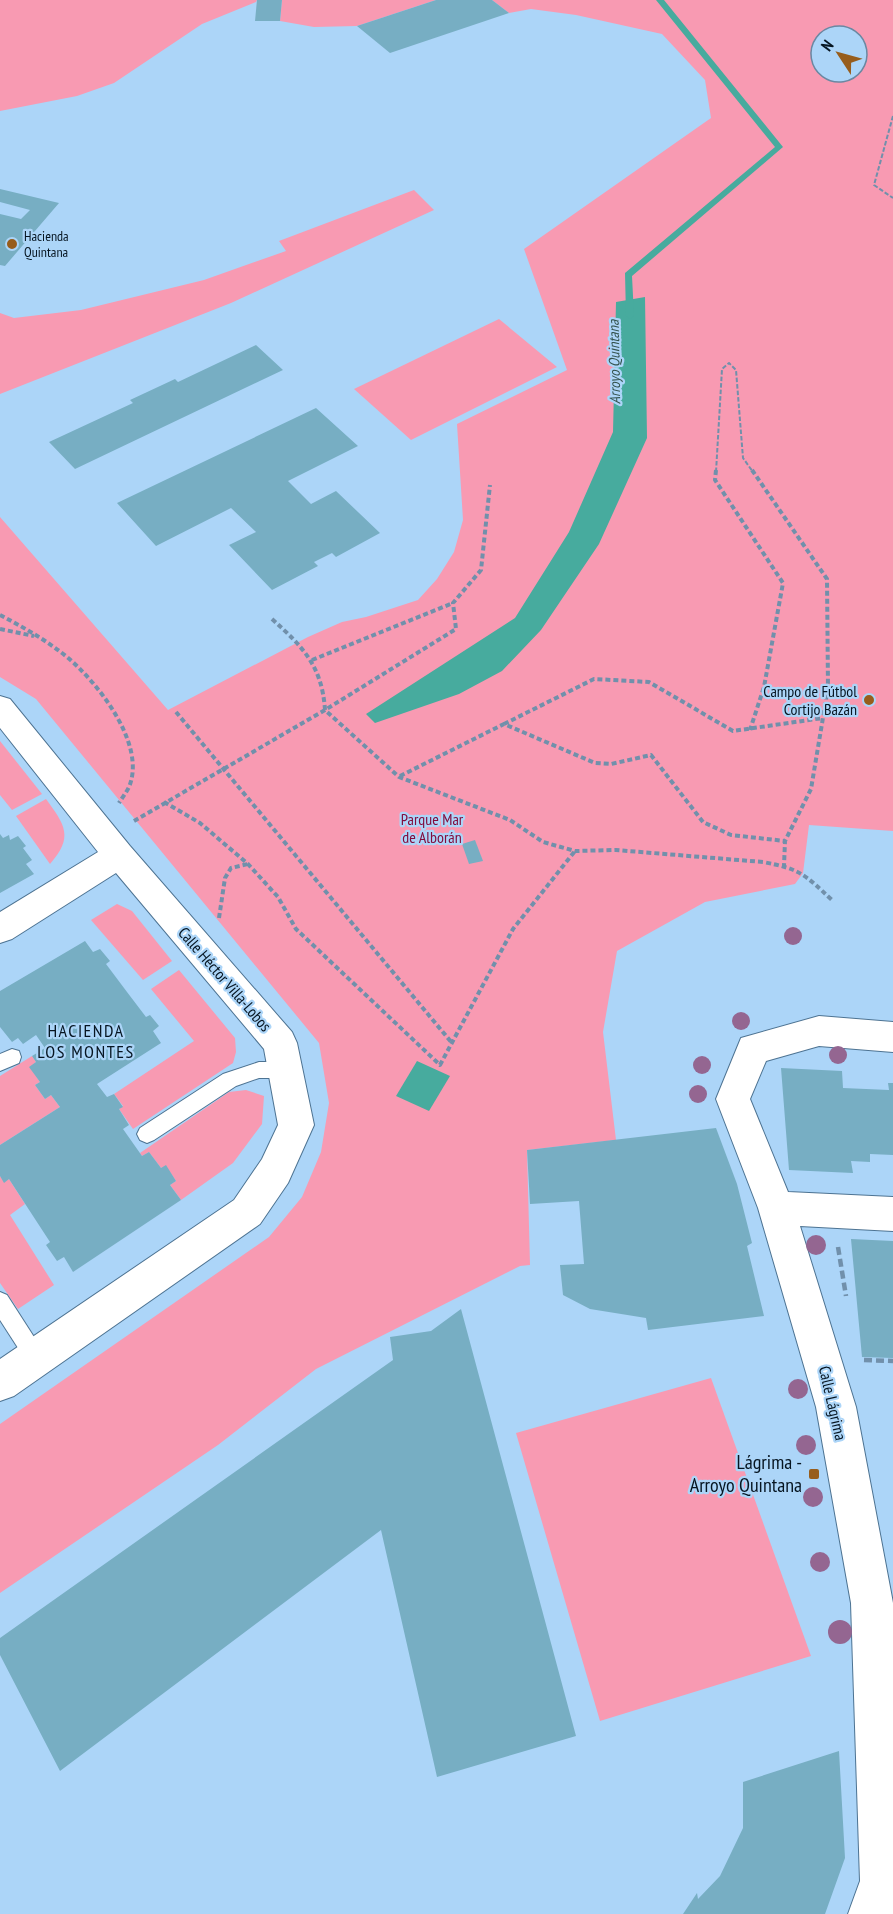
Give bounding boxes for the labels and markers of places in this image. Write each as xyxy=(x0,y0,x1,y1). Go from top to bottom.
place label: Hacienda Quintana xyxy=(24,227,69,261)
marker: Hacienda Quintana xyxy=(5,237,19,251)
place label: Campo de Fútbol Cortijo Bazán xyxy=(763,681,857,719)
marker: Campo de Fútbol Cortijo Bazán xyxy=(862,693,876,707)
place label: Lágrima - Arroyo Quintana xyxy=(690,1449,802,1498)
marker: Lágrima - Arroyo Quintana xyxy=(807,1467,821,1481)

